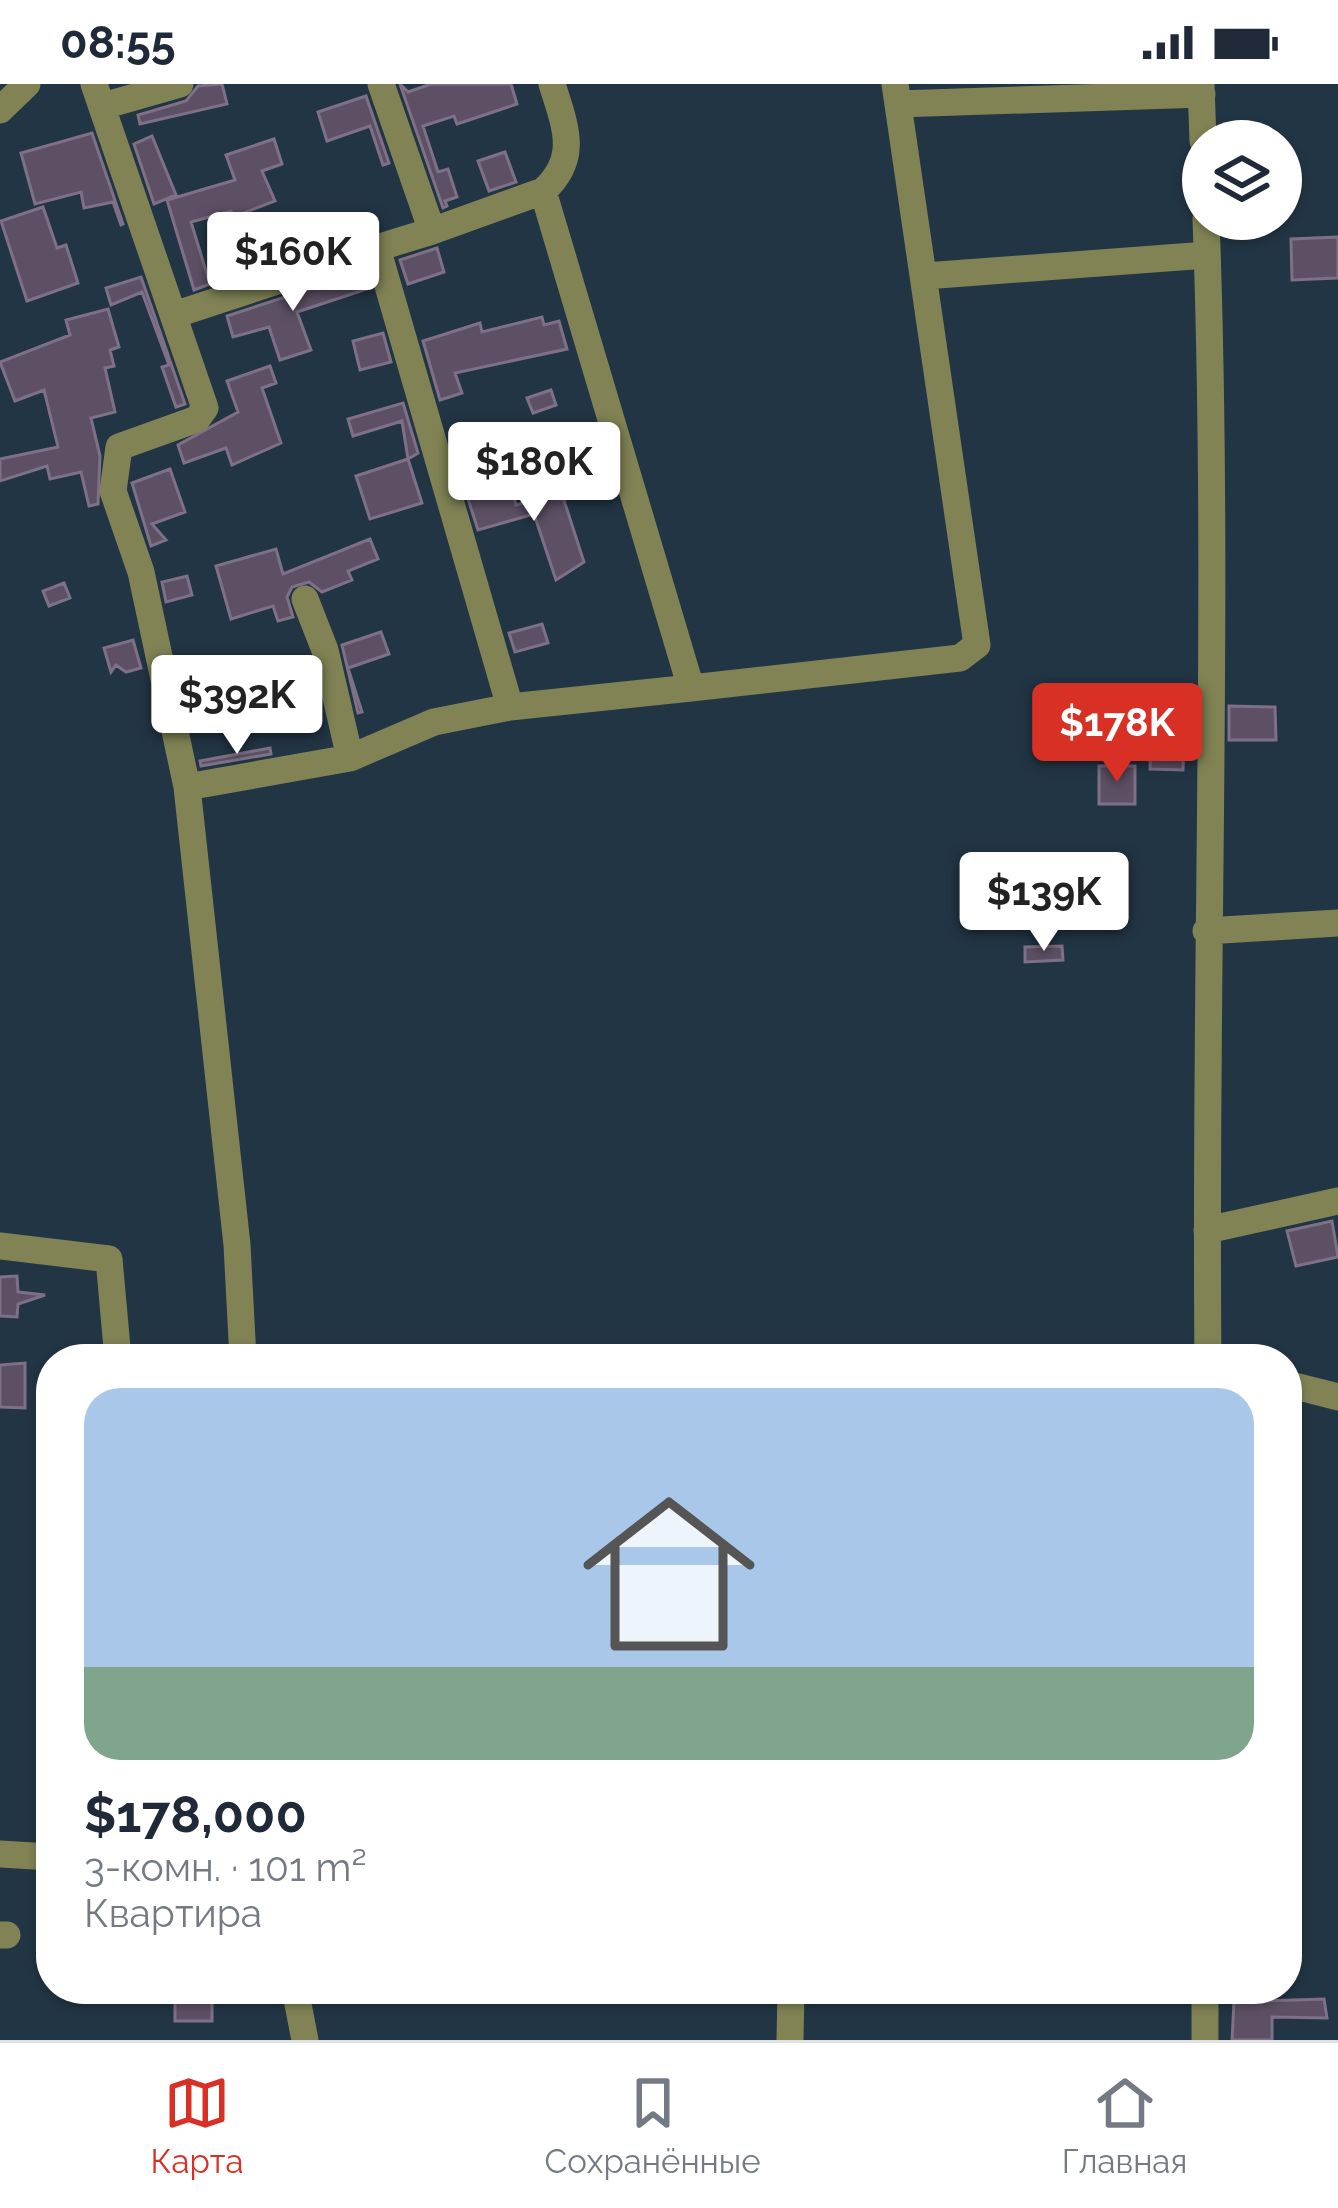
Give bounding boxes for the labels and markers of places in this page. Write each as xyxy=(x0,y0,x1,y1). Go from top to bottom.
pin: $160K xyxy=(209,212,377,314)
pin: $180K xyxy=(450,422,618,524)
pin: $392K xyxy=(153,655,321,757)
pin: $178K xyxy=(1033,683,1201,785)
pin: $139K xyxy=(960,852,1128,954)

